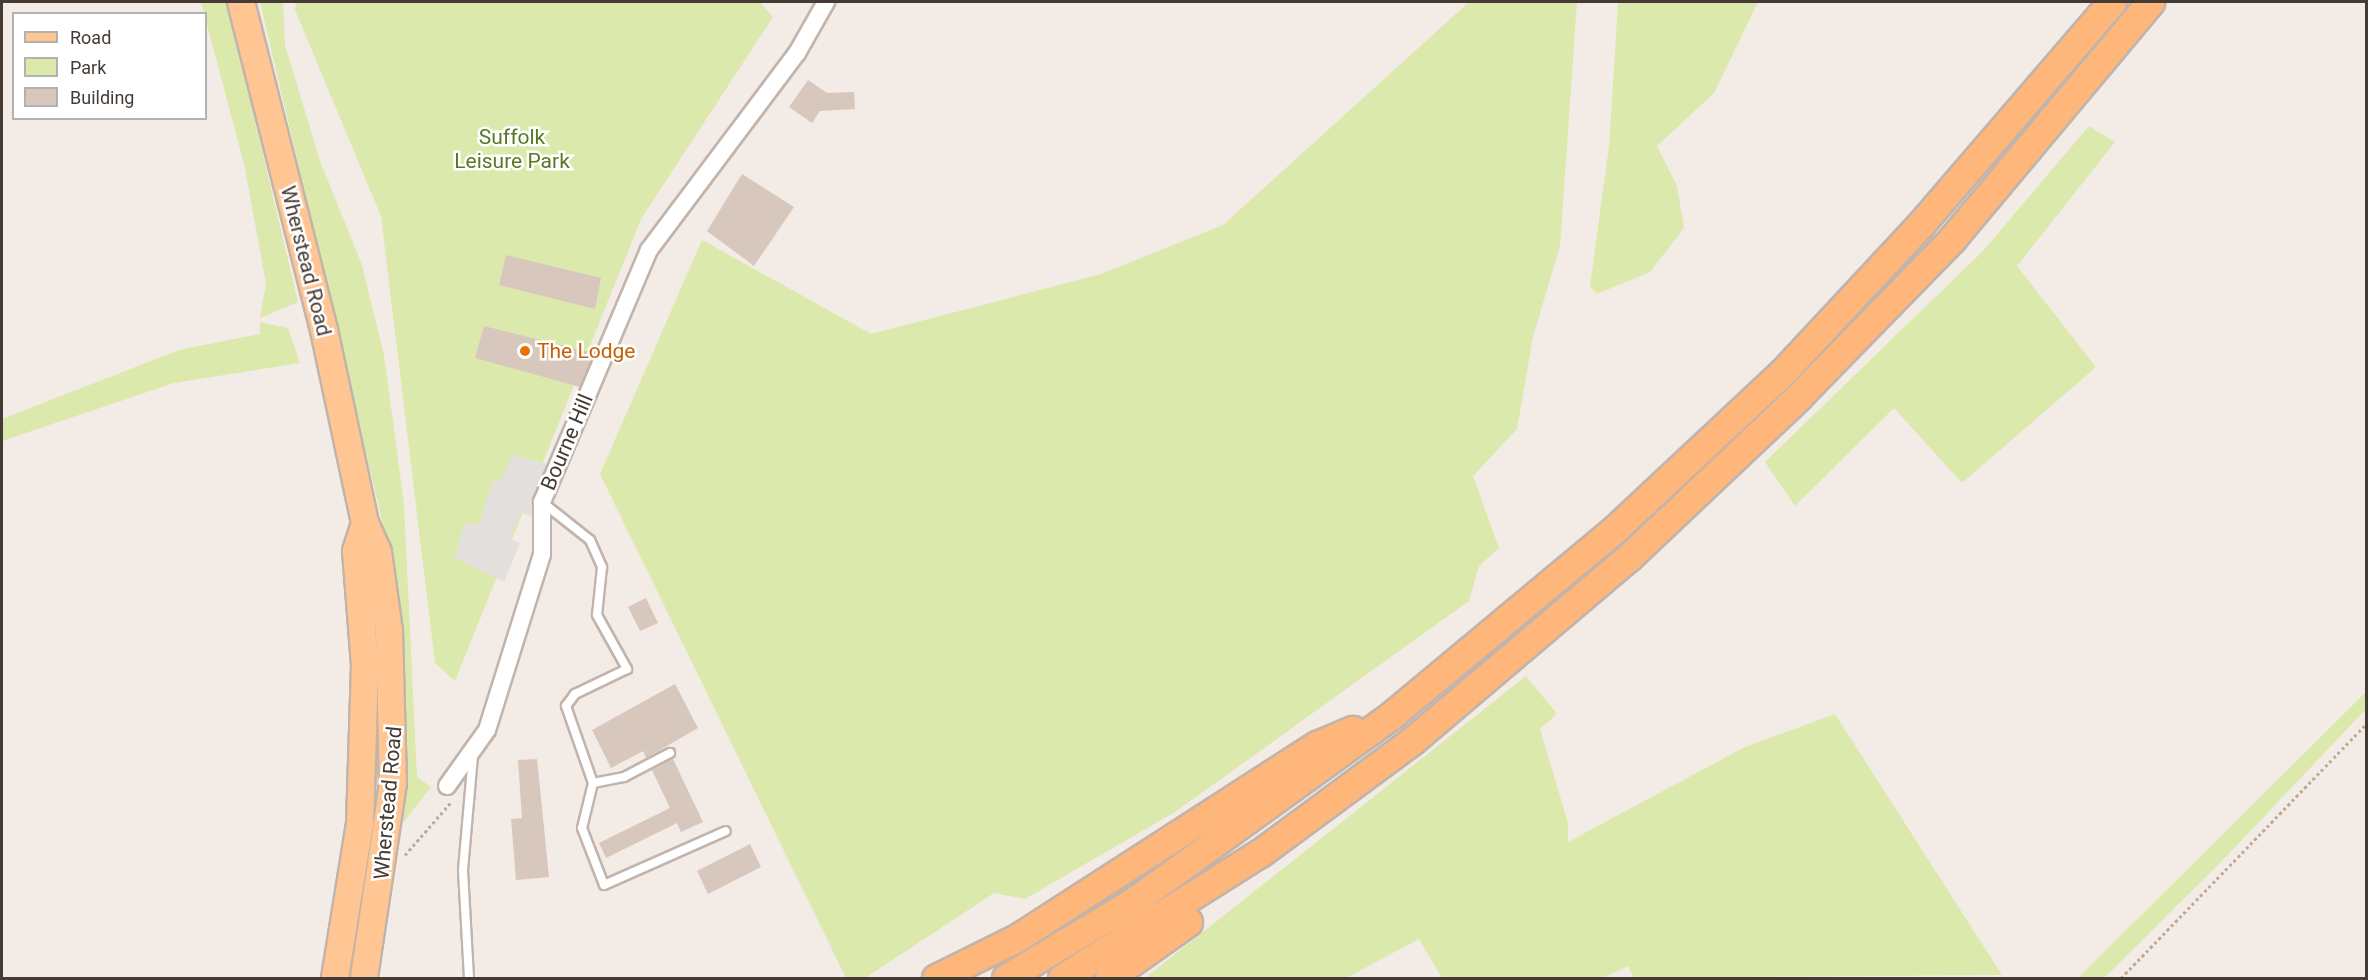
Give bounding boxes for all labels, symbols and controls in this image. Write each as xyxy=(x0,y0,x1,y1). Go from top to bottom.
legend xyxy=(12,12,207,120)
text: Road xyxy=(70,27,111,48)
text: Park xyxy=(70,57,106,78)
text: Building xyxy=(70,87,134,108)
park label: Suffolk Leisure Park xyxy=(454,124,570,174)
street label: Wherstead Road xyxy=(275,183,337,339)
place label: The Lodge xyxy=(537,338,635,364)
marker: The Lodge xyxy=(518,344,532,358)
street label: Bourne Hill xyxy=(535,390,599,494)
street label: Wherstead Road xyxy=(369,725,407,881)

